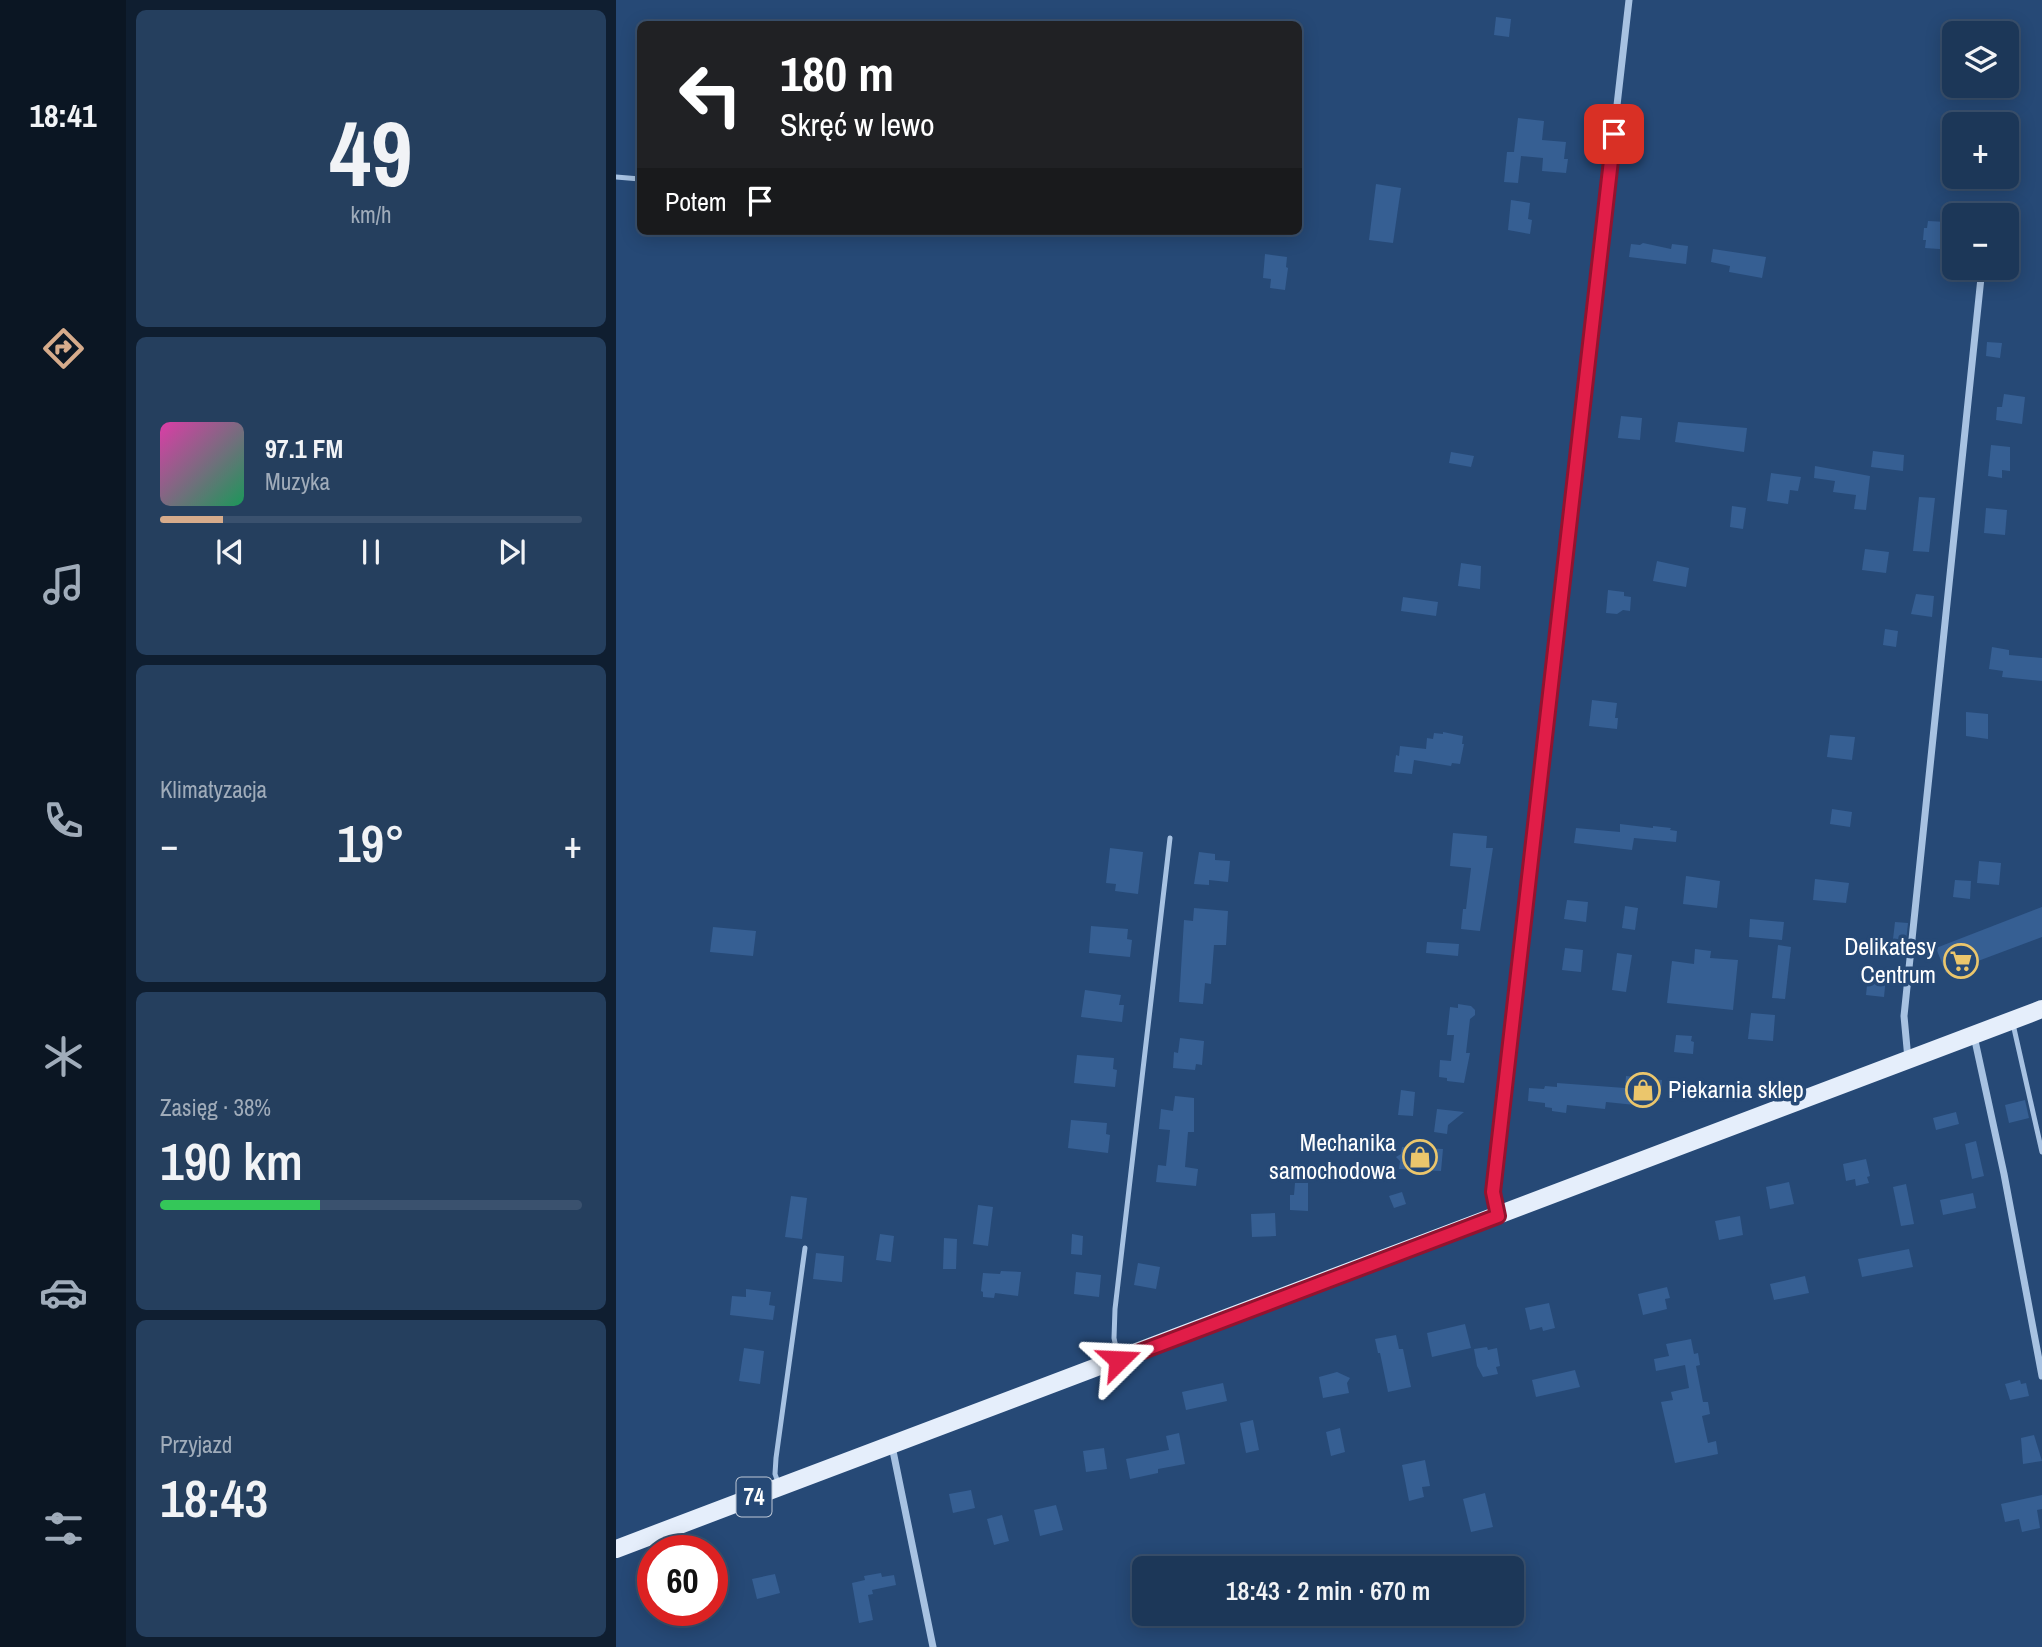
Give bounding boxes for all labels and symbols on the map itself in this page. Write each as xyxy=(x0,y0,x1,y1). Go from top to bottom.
pin xyxy=(1584,104,1644,164)
place label: Delikatesy Centrum xyxy=(1844,930,1936,990)
supermarket icon: Delikatesy Centrum xyxy=(1942,942,1980,980)
shop icon: Piekarnia sklep xyxy=(1624,1071,1662,1109)
place label: Piekarnia sklep xyxy=(1668,1073,1804,1105)
place label: Mechanika samochodowa xyxy=(1269,1126,1396,1186)
shop icon: Mechanika samochodowa xyxy=(1401,1138,1439,1176)
position arrow xyxy=(1082,1323,1156,1397)
road number: 74 xyxy=(736,1478,772,1516)
speed limit sign: 60 xyxy=(637,1535,728,1626)

